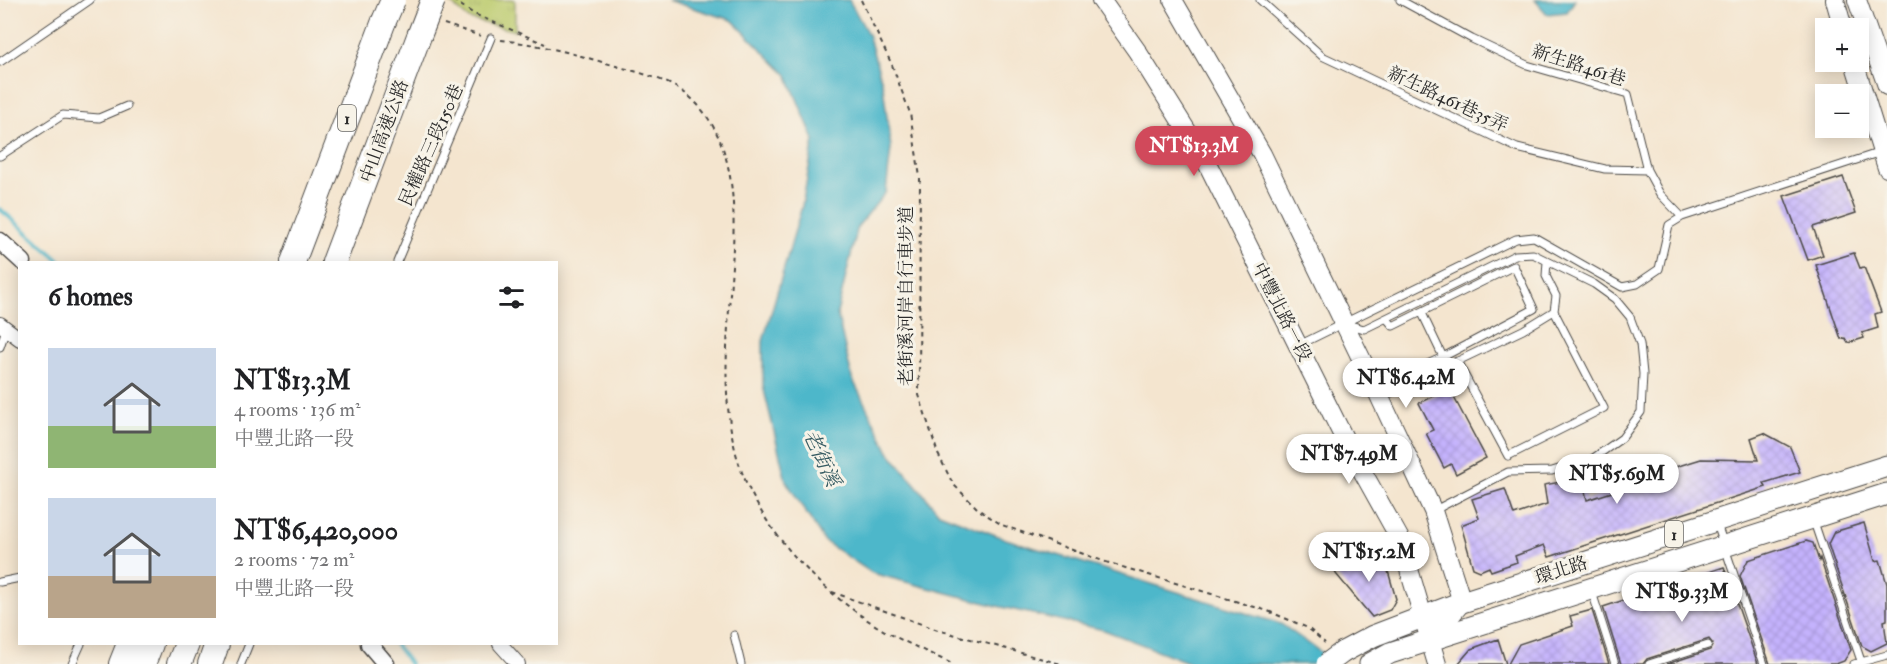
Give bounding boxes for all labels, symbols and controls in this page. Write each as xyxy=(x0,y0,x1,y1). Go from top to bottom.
map controls xyxy=(1815,18,1869,138)
button: + xyxy=(1815,18,1869,72)
street label: 新生路461巷 xyxy=(1529,40,1629,91)
street label: 新生路461巷35弄 xyxy=(1384,62,1512,137)
street label: 中山高速公路 xyxy=(355,76,414,186)
street label: 民權路三段150巷 xyxy=(394,81,469,210)
button: − xyxy=(1815,84,1869,138)
road number: 1 xyxy=(338,105,356,131)
pin: NT$13.3M xyxy=(1132,126,1256,177)
text: NT$13.3M xyxy=(1149,133,1239,158)
street label: 老街溪河岸自行車步道 xyxy=(895,206,918,386)
street label: 中豐北路一段 xyxy=(1247,259,1316,366)
text: 6 homes xyxy=(48,281,133,313)
icon: filters xyxy=(495,281,528,314)
pin: NT$6.42M xyxy=(1344,358,1468,409)
text: NT$13.3M xyxy=(234,365,351,397)
text: NT$6.42M xyxy=(1357,365,1455,390)
icon: home xyxy=(96,372,168,444)
text: 4 rooms · 136 m² xyxy=(234,397,361,422)
text: 中豐北路一段 xyxy=(234,426,354,451)
water label: 老街溪 xyxy=(798,426,846,492)
pin: NT$7.49M xyxy=(1287,434,1411,485)
text: NT$7.49M xyxy=(1300,441,1398,466)
pin: NT$5.69M xyxy=(1555,454,1679,505)
text: NT$5.69M xyxy=(1569,461,1665,486)
text: NT$6,420,000 xyxy=(234,515,398,547)
road number: 1 xyxy=(1665,521,1683,547)
icon: home xyxy=(96,522,168,594)
pin: NT$15.2M xyxy=(1307,532,1431,583)
text: NT$15.2M xyxy=(1322,539,1416,564)
text: 2 rooms · 72 m² xyxy=(234,547,354,572)
street label: 環北路 xyxy=(1532,551,1590,590)
pin: NT$9.33M xyxy=(1620,572,1744,623)
text: 中豐北路一段 xyxy=(234,576,354,601)
text: NT$9.33M xyxy=(1635,579,1729,604)

